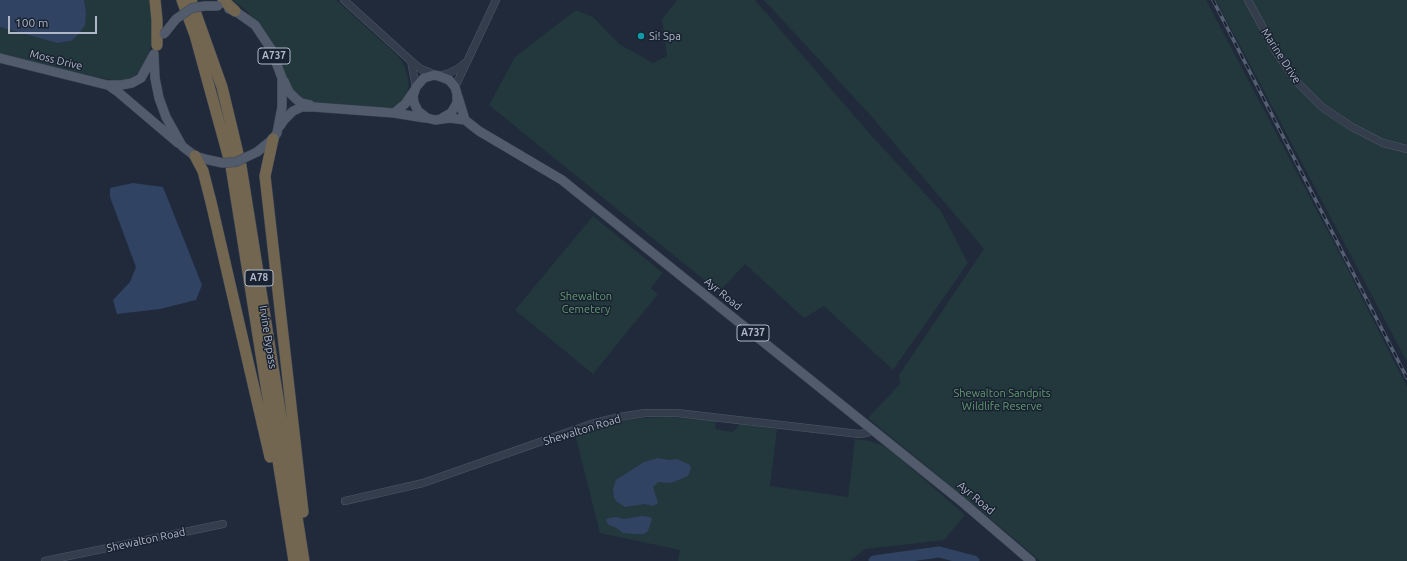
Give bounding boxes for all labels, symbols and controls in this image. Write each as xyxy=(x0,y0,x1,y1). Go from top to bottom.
scale bar xyxy=(10,8,99,34)
text: 100 m xyxy=(15,16,48,29)
street label: Marine Drive xyxy=(1258,26,1304,86)
place label: Si! Spa xyxy=(649,29,681,43)
marker: Si! Spa xyxy=(636,31,646,41)
street label: Moss Drive xyxy=(28,47,84,73)
road number: A737 xyxy=(258,48,290,64)
road number: A78 xyxy=(245,270,273,286)
street label: Ayr Road xyxy=(702,275,744,313)
park label: Shewalton Cemetery xyxy=(560,289,612,315)
street label: Irvine Bypass xyxy=(256,304,280,370)
road number: A737 xyxy=(737,325,769,341)
park label: Shewalton Sandpits Wildlife Reserve xyxy=(953,386,1051,412)
street label: Shewalton Road xyxy=(542,412,622,448)
street label: Ayr Road xyxy=(955,479,997,517)
street label: Shewalton Road xyxy=(105,525,187,555)

